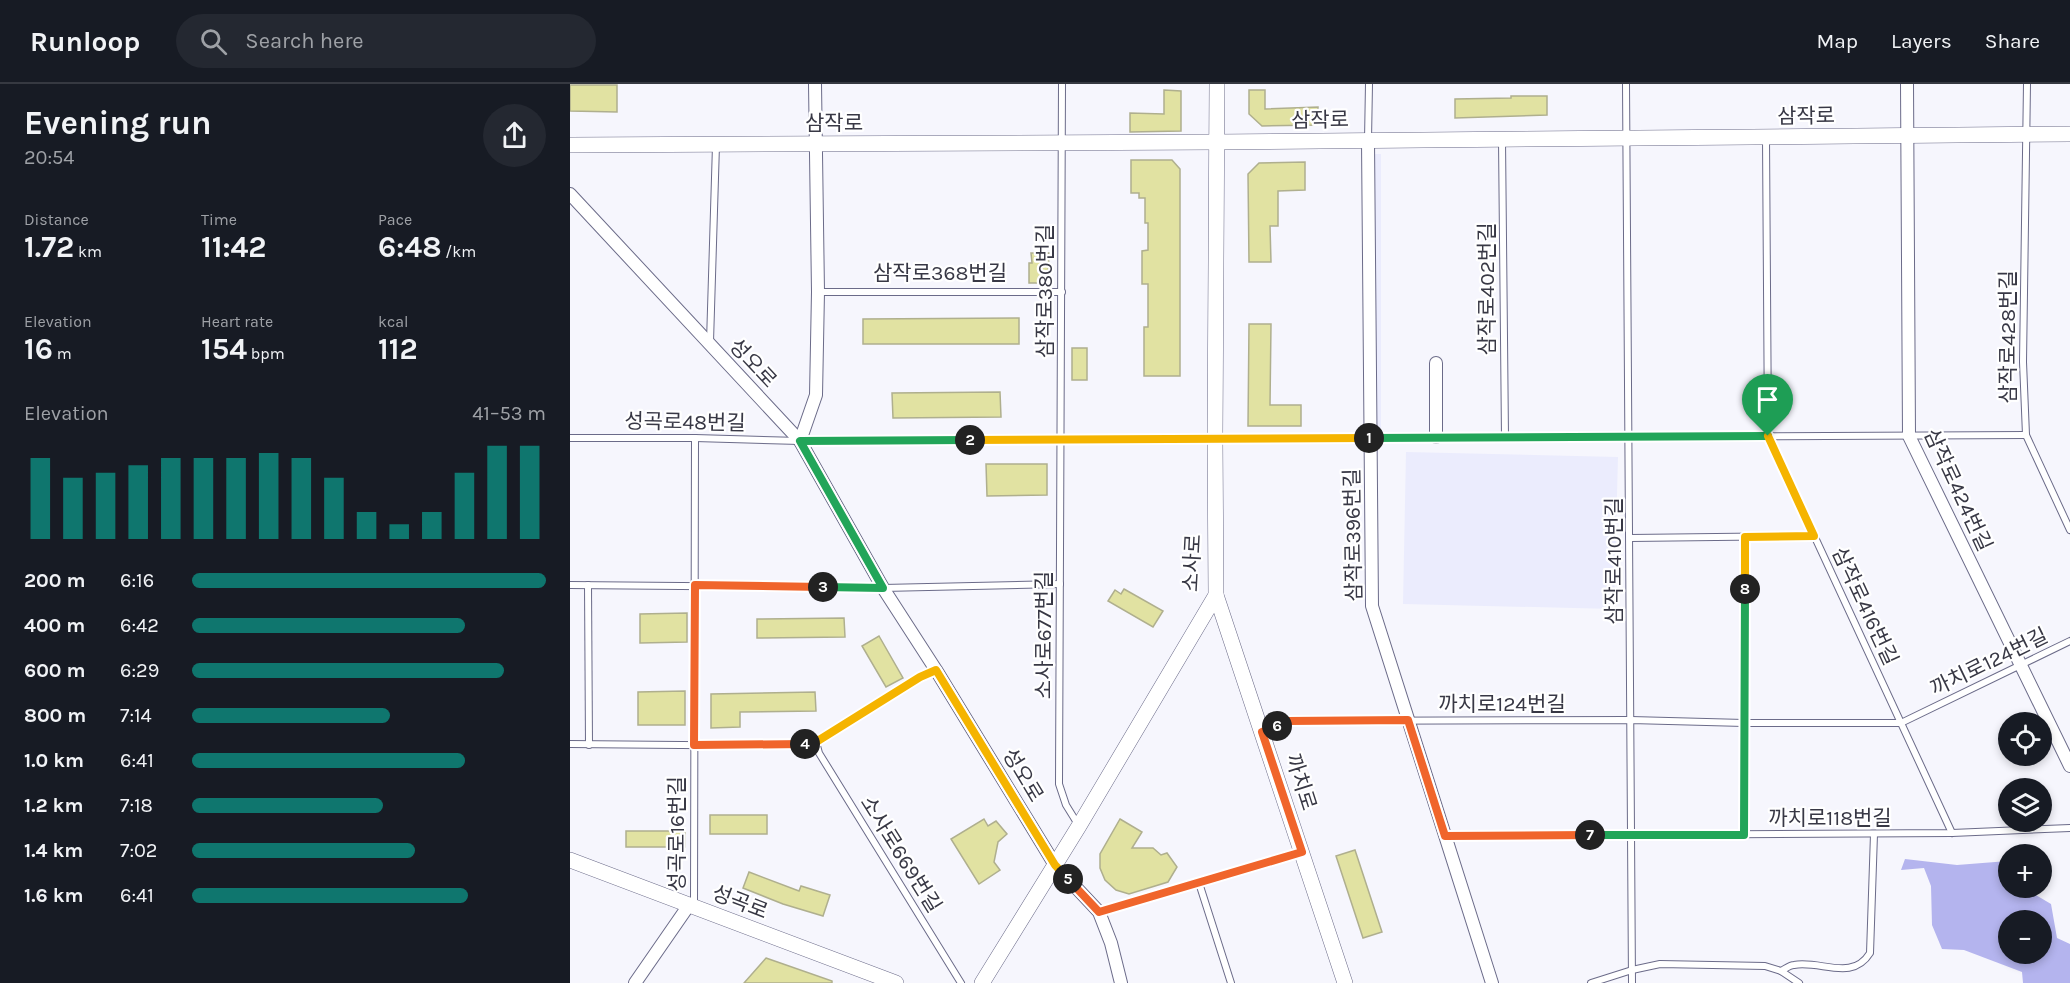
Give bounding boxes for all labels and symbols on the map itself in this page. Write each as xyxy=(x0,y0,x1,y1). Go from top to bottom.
street label: 삼작로 xyxy=(1777,103,1835,129)
street label: 삼작로 xyxy=(1291,107,1349,133)
street label: 삼작로 xyxy=(805,111,863,135)
street label: 삼작로402번길 xyxy=(1475,223,1499,355)
street label: 삼작로380번길 xyxy=(1033,224,1057,358)
street label: 삼작로368번길 xyxy=(873,261,1007,285)
street label: 삼작로428번길 xyxy=(1996,270,2020,404)
street label: 성오로 xyxy=(724,334,782,392)
pin xyxy=(1742,374,1793,436)
street label: 성곡로48번길 xyxy=(624,409,746,435)
pin: 1 xyxy=(1354,423,1384,453)
pin: 2 xyxy=(955,425,985,455)
street label: 삼작로424번길 xyxy=(1919,425,1997,555)
street label: 삼작로396번길 xyxy=(1340,468,1366,602)
street label: 삼작로410번길 xyxy=(1602,497,1626,625)
street label: 소사로 xyxy=(1178,533,1206,593)
street label: 삼작로416번길 xyxy=(1827,543,1903,669)
street label: 소사로677번길 xyxy=(1032,571,1056,699)
pin: 3 xyxy=(808,572,838,602)
pin: 8 xyxy=(1730,574,1760,604)
street label: 까치로124번길 xyxy=(1926,623,2052,701)
street label: 까치로124번길 xyxy=(1438,692,1566,716)
pin: 6 xyxy=(1262,711,1292,741)
pin: 4 xyxy=(790,729,820,759)
street label: 성오로 xyxy=(998,744,1048,806)
street label: 까치로 xyxy=(1281,751,1321,813)
street label: 성곡로16번길 xyxy=(665,776,689,892)
street label: 소사로669번길 xyxy=(856,791,946,917)
street label: 까치로118번길 xyxy=(1768,806,1892,830)
pin: 7 xyxy=(1575,820,1605,850)
pin: 5 xyxy=(1053,864,1083,894)
street label: 성곡로 xyxy=(709,880,771,924)

